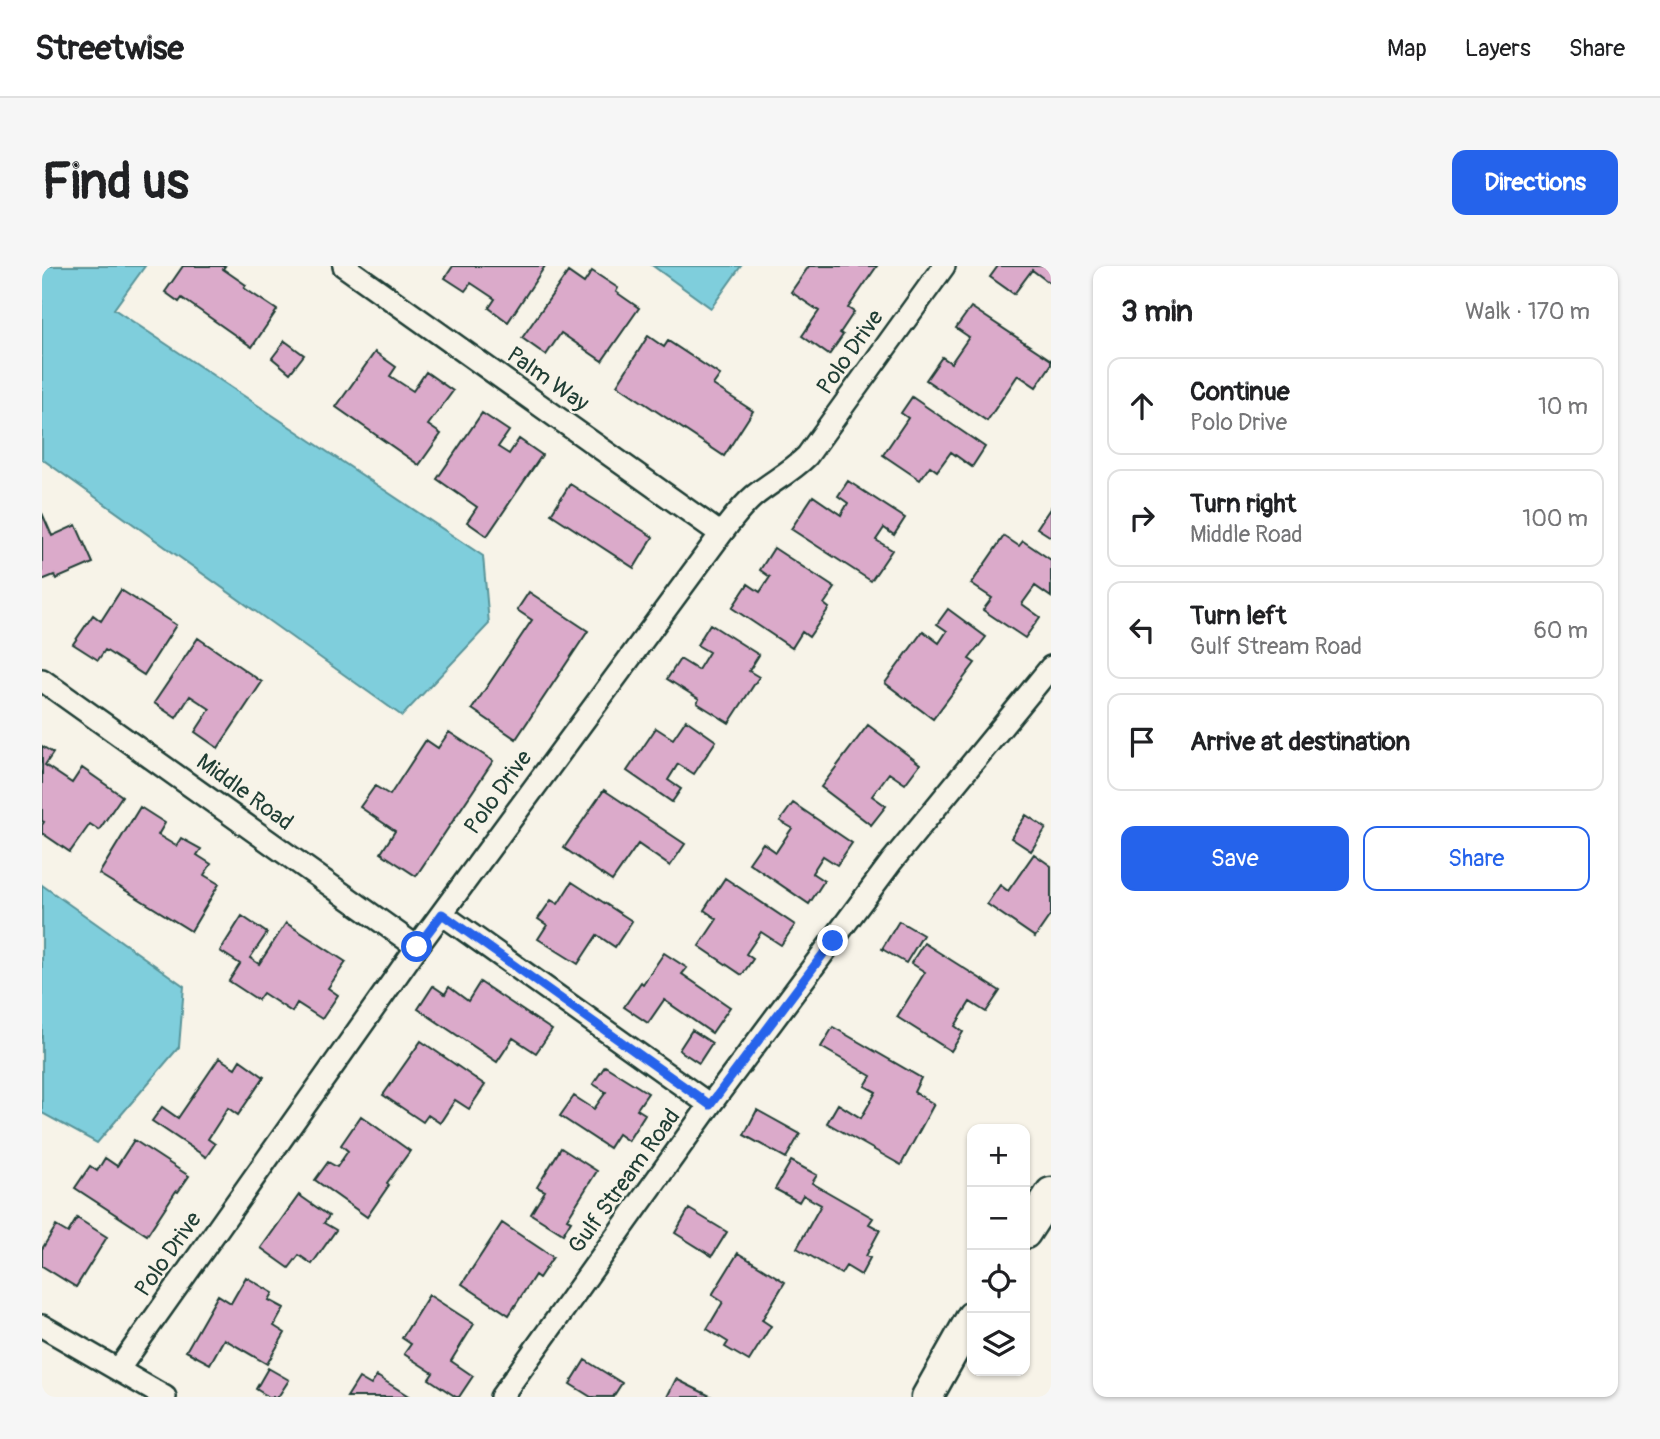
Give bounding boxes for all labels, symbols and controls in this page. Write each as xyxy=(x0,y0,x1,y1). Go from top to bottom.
text: Streetwise xyxy=(35,28,184,69)
text: Map xyxy=(1387,34,1427,63)
text: Layers xyxy=(1465,34,1531,63)
text: Share xyxy=(1569,34,1625,63)
button: Directions xyxy=(1452,150,1618,215)
text: Find us xyxy=(42,152,189,213)
text: 3 min xyxy=(1121,293,1193,330)
text: Walk · 170 m xyxy=(1465,297,1590,326)
street label: Polo Drive xyxy=(810,303,890,400)
street label: Palm Way xyxy=(501,340,595,418)
text: Continue xyxy=(1190,376,1290,408)
icon: ahead xyxy=(1123,387,1161,425)
text: 10 m xyxy=(1538,392,1588,421)
text: Polo Drive xyxy=(1190,408,1287,437)
text: Turn right xyxy=(1190,488,1296,520)
icon: right xyxy=(1123,499,1161,537)
text: 100 m xyxy=(1522,504,1588,533)
text: Middle Road xyxy=(1190,520,1303,549)
text: Turn left xyxy=(1190,600,1286,632)
icon: left xyxy=(1123,611,1161,649)
text: 60 m xyxy=(1533,616,1588,645)
text: Gulf Stream Road xyxy=(1190,632,1362,661)
icon: arrive xyxy=(1123,723,1161,761)
text: Arrive at destination xyxy=(1190,726,1410,758)
street label: Polo Drive xyxy=(458,744,539,840)
street label: Middle Road xyxy=(191,747,299,837)
button: Save xyxy=(1121,826,1349,891)
button: Share xyxy=(1363,826,1590,891)
route end xyxy=(817,925,848,956)
route start xyxy=(401,931,432,962)
street label: Gulf Stream Road xyxy=(562,1103,686,1259)
map controls xyxy=(967,1124,1030,1376)
button: + xyxy=(967,1124,1030,1187)
button: − xyxy=(967,1187,1030,1250)
street label: Polo Drive xyxy=(128,1205,208,1302)
button: locate xyxy=(967,1250,1030,1313)
button: layers xyxy=(967,1313,1030,1376)

